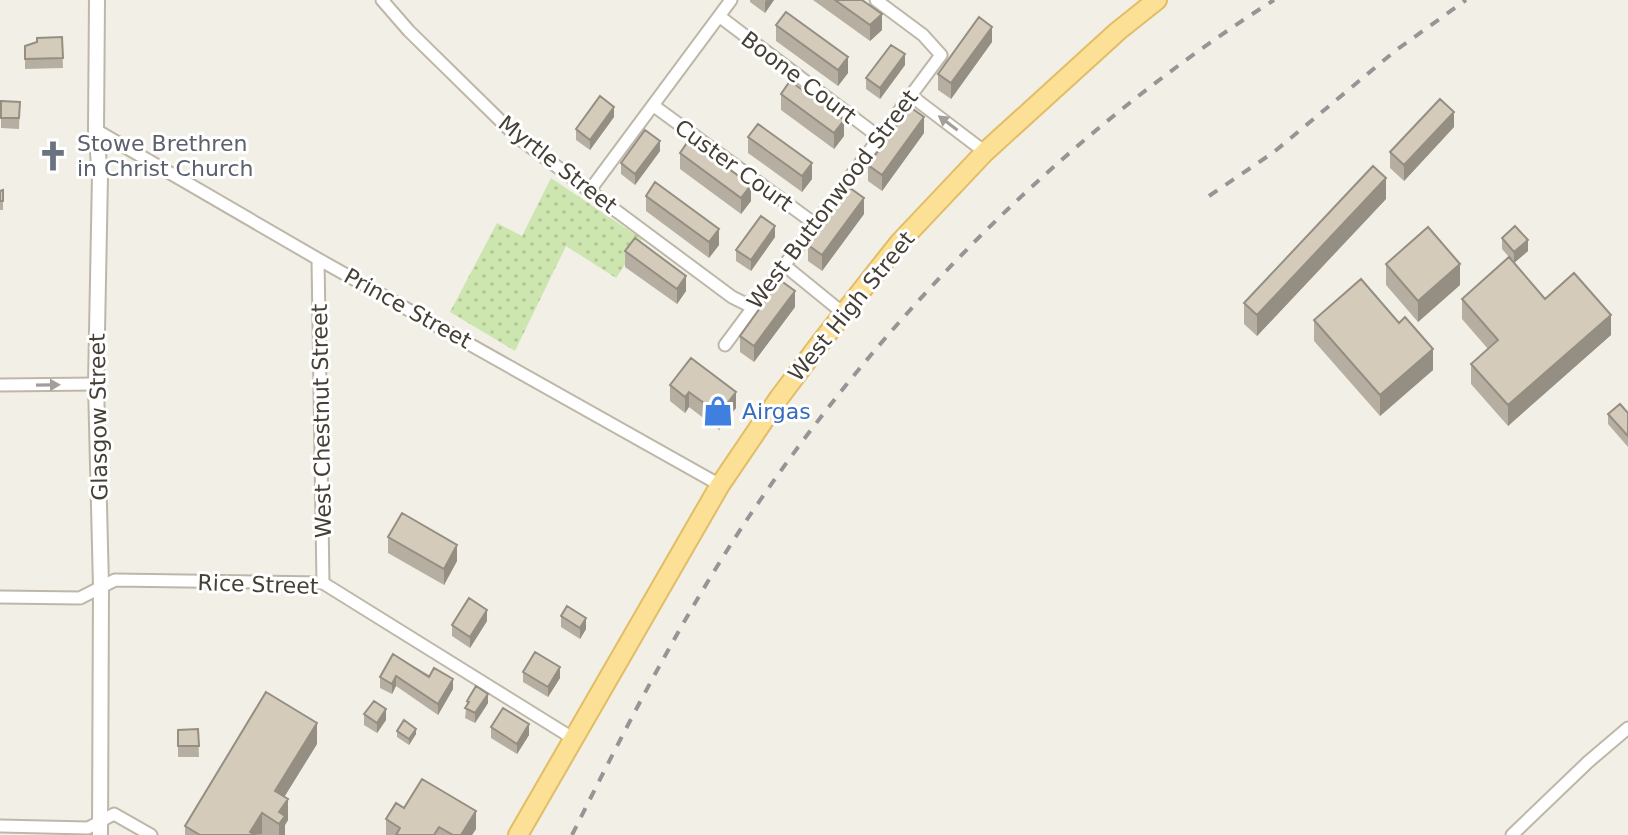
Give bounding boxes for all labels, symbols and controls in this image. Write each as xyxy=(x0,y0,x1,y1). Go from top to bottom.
street label: Boone Court xyxy=(737,26,861,129)
street label: West Buttonwood Street xyxy=(742,85,923,314)
street label: Myrtle Street xyxy=(494,110,622,219)
street label: Custer Court xyxy=(670,114,798,217)
one-way arrow xyxy=(937,116,958,132)
place label: Stowe Brethren in Christ Church xyxy=(77,131,253,181)
church icon: Stowe Brethren in Christ Church xyxy=(36,139,70,173)
street label: West High Street xyxy=(783,226,920,386)
street label: Prince Street xyxy=(340,263,476,354)
street label: West Chestnut Street xyxy=(307,303,336,538)
street label: Glasgow Street xyxy=(85,333,112,501)
one-way arrow xyxy=(36,378,61,391)
shop icon: Airgas xyxy=(701,394,735,428)
place label: Airgas xyxy=(742,399,811,424)
street label: Rice Street xyxy=(197,570,319,599)

